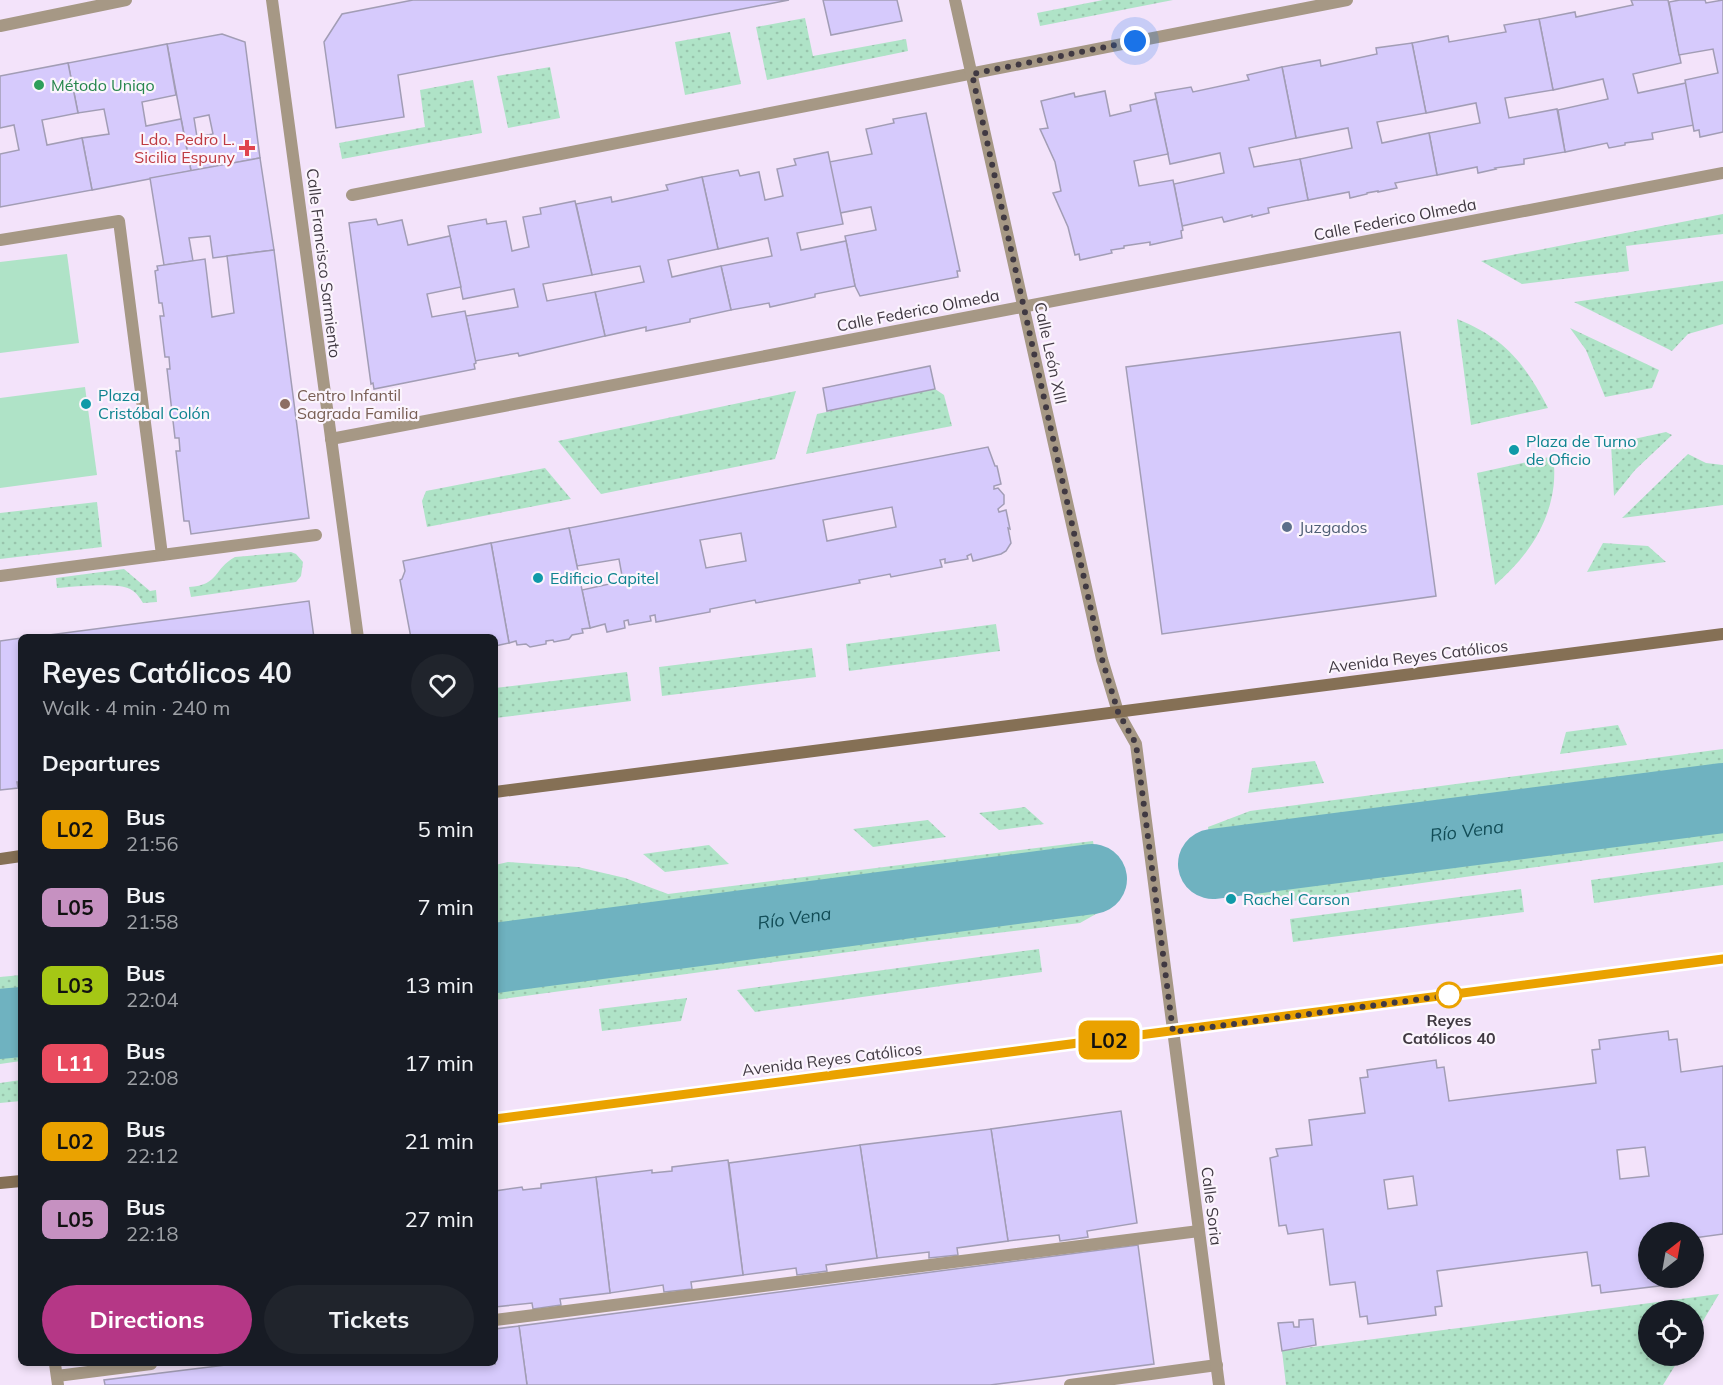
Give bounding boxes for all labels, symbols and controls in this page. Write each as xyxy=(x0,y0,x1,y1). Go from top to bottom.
your location xyxy=(1120,26,1150,56)
place label: Método Uniqo xyxy=(51,75,155,95)
marker: Método Uniqo xyxy=(32,78,46,92)
place label: Ldo. Pedro L. Sicilia Espuny xyxy=(134,129,235,167)
marker: Ldo. Pedro L. Sicilia Espuny xyxy=(240,141,254,155)
street label: Calle Francisco Sarmiento xyxy=(302,167,346,359)
street label: Calle Federico Olmeda xyxy=(1312,193,1478,245)
street label: Calle Federico Olmeda xyxy=(835,284,1001,336)
street label: Calle León XIII xyxy=(1030,300,1072,406)
place label: Plaza Cristóbal Colón xyxy=(98,385,210,423)
place label: Centro Infantil Sagrada Familia xyxy=(297,385,418,423)
marker: Plaza Cristóbal Colón xyxy=(79,397,93,411)
marker: Centro Infantil Sagrada Familia xyxy=(278,397,292,411)
place label: Plaza de Turno de Oficio xyxy=(1526,431,1636,469)
marker: Plaza de Turno de Oficio xyxy=(1507,443,1521,457)
place label: Juzgados xyxy=(1299,517,1368,537)
marker: Juzgados xyxy=(1280,520,1294,534)
place label: Edificio Capitel xyxy=(550,568,659,588)
marker: Edificio Capitel xyxy=(531,571,545,585)
street label: Avenida Reyes Católicos xyxy=(1327,635,1509,677)
button: heart xyxy=(411,654,474,717)
text: Reyes Católicos 40 xyxy=(42,655,292,690)
text: Walk · 4 min · 240 m xyxy=(42,695,230,720)
text: Departures xyxy=(42,749,160,777)
text: Bus xyxy=(126,803,165,831)
water label: Río Vena xyxy=(1428,814,1505,847)
text: 5 min xyxy=(418,815,474,843)
text: L02 xyxy=(57,816,93,842)
text: 21:56 xyxy=(126,831,179,856)
text: Bus xyxy=(126,881,165,909)
place label: Rachel Carson xyxy=(1243,889,1350,909)
marker: Rachel Carson xyxy=(1224,892,1238,906)
text: 7 min xyxy=(418,893,474,921)
text: L05 xyxy=(57,894,93,920)
water label: Río Vena xyxy=(756,902,833,934)
text: 21:58 xyxy=(126,909,179,934)
text: Bus xyxy=(126,959,165,987)
text: 13 min xyxy=(404,971,474,999)
text: L03 xyxy=(57,972,93,998)
marker: Reyes Católicos 40 xyxy=(1436,982,1462,1008)
text: 22:04 xyxy=(126,987,179,1012)
place label: Reyes Católicos 40 xyxy=(1402,1010,1496,1048)
line badge: L02 xyxy=(1074,1020,1144,1060)
text: L02 xyxy=(1091,1027,1127,1053)
text: Bus xyxy=(126,1037,165,1065)
street label: Avenida Reyes Católicos xyxy=(741,1038,923,1080)
text: 17 min xyxy=(404,1049,474,1077)
text: L11 xyxy=(57,1050,93,1076)
text: 22:08 xyxy=(126,1065,179,1090)
text: Bus xyxy=(126,1115,165,1143)
text: 21 min xyxy=(404,1127,474,1155)
text: L02 xyxy=(57,1128,93,1154)
text: 22:12 xyxy=(126,1143,179,1168)
street label: Calle Soria xyxy=(1197,1166,1227,1246)
text: Bus xyxy=(126,1193,165,1221)
text: 27 min xyxy=(404,1205,474,1233)
text: L05 xyxy=(57,1206,93,1232)
text: 22:18 xyxy=(126,1221,179,1246)
north arrow xyxy=(1638,1222,1704,1288)
map controls xyxy=(1638,1222,1704,1366)
button: Directions xyxy=(42,1285,252,1354)
button: Tickets xyxy=(264,1285,474,1354)
button: locate xyxy=(1638,1300,1704,1366)

